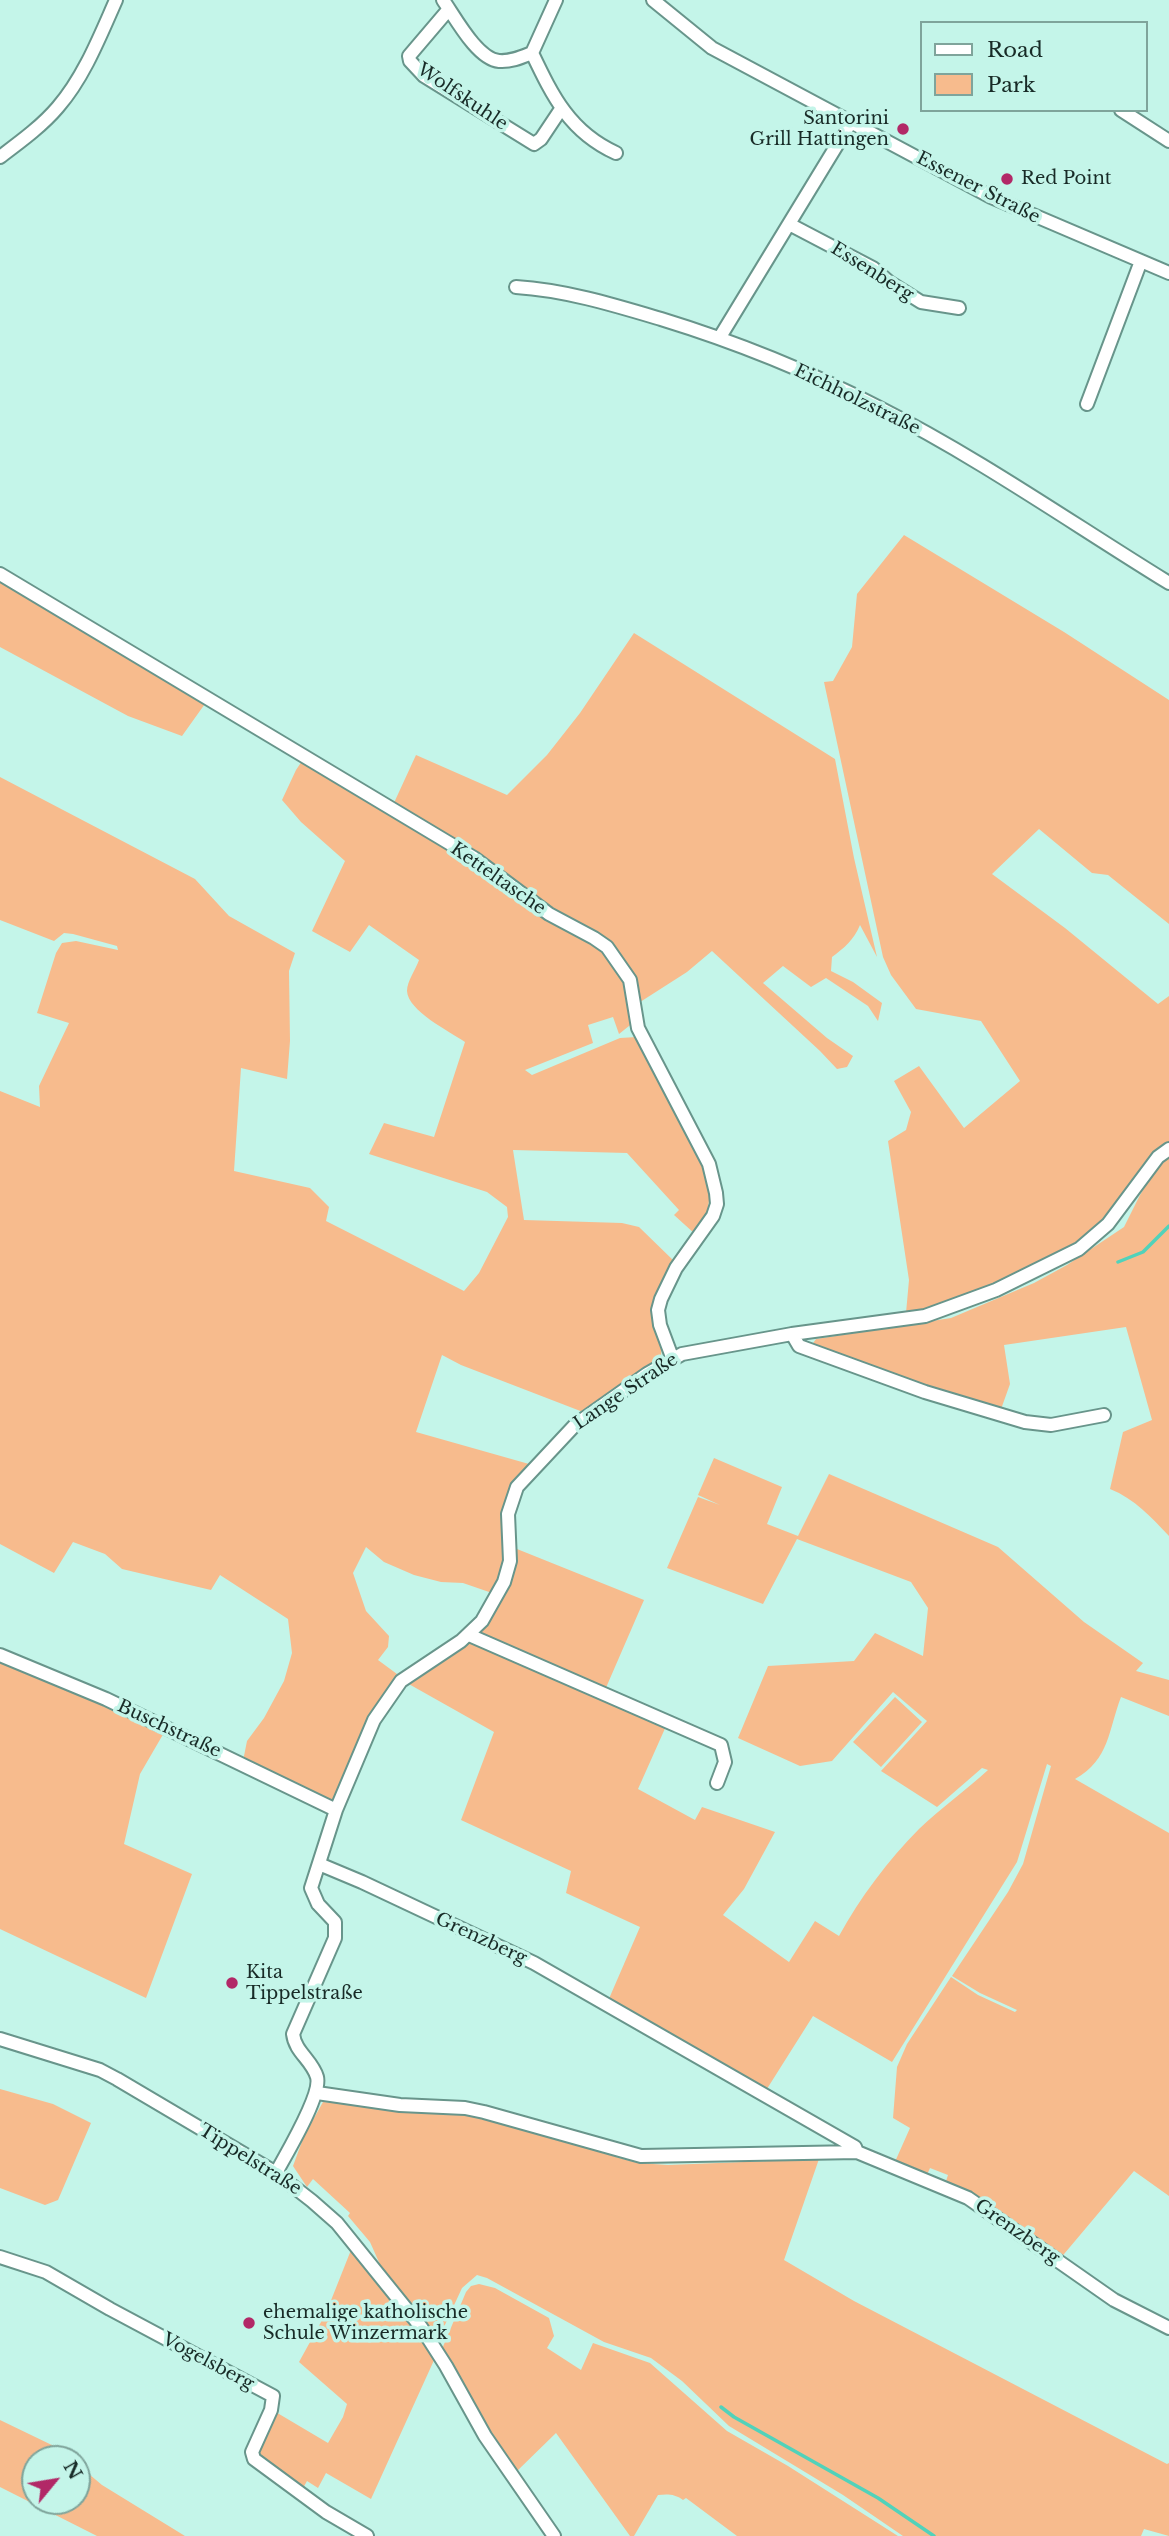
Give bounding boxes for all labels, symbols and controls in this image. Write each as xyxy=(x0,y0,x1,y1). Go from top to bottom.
legend xyxy=(920,21,1148,112)
text: Road xyxy=(987,37,1043,63)
street label: Wolfskuhle xyxy=(413,59,511,135)
text: Park xyxy=(987,72,1036,98)
place label: Santorini Grill Hattingen xyxy=(750,108,889,150)
marker: Santorini Grill Hattingen xyxy=(895,121,911,137)
street label: Essener Straße xyxy=(913,148,1043,228)
place label: Red Point xyxy=(1021,168,1112,190)
marker: Red Point xyxy=(999,171,1015,187)
street label: Essenberg xyxy=(827,238,917,306)
street label: Eichholzstraße xyxy=(791,360,923,440)
street label: Ketteltasche xyxy=(446,838,550,920)
street label: Lange Straße xyxy=(570,1349,682,1435)
street label: Buschstraße xyxy=(114,1696,224,1762)
street label: Grenzberg xyxy=(432,1908,530,1970)
place label: Kita Tippelstraße xyxy=(246,1962,363,2004)
marker: Kita Tippelstraße xyxy=(224,1975,240,1991)
street label: Tippelstraße xyxy=(195,2120,305,2200)
street label: Grenzberg xyxy=(971,2195,1063,2269)
place label: ehemalige katholische Schule Winzermark xyxy=(263,2302,468,2344)
marker: ehemalige katholische Schule Winzermark xyxy=(241,2315,257,2331)
street label: Vogelsberg xyxy=(158,2329,258,2395)
north arrow xyxy=(21,2445,91,2515)
text: N xyxy=(58,2457,87,2484)

